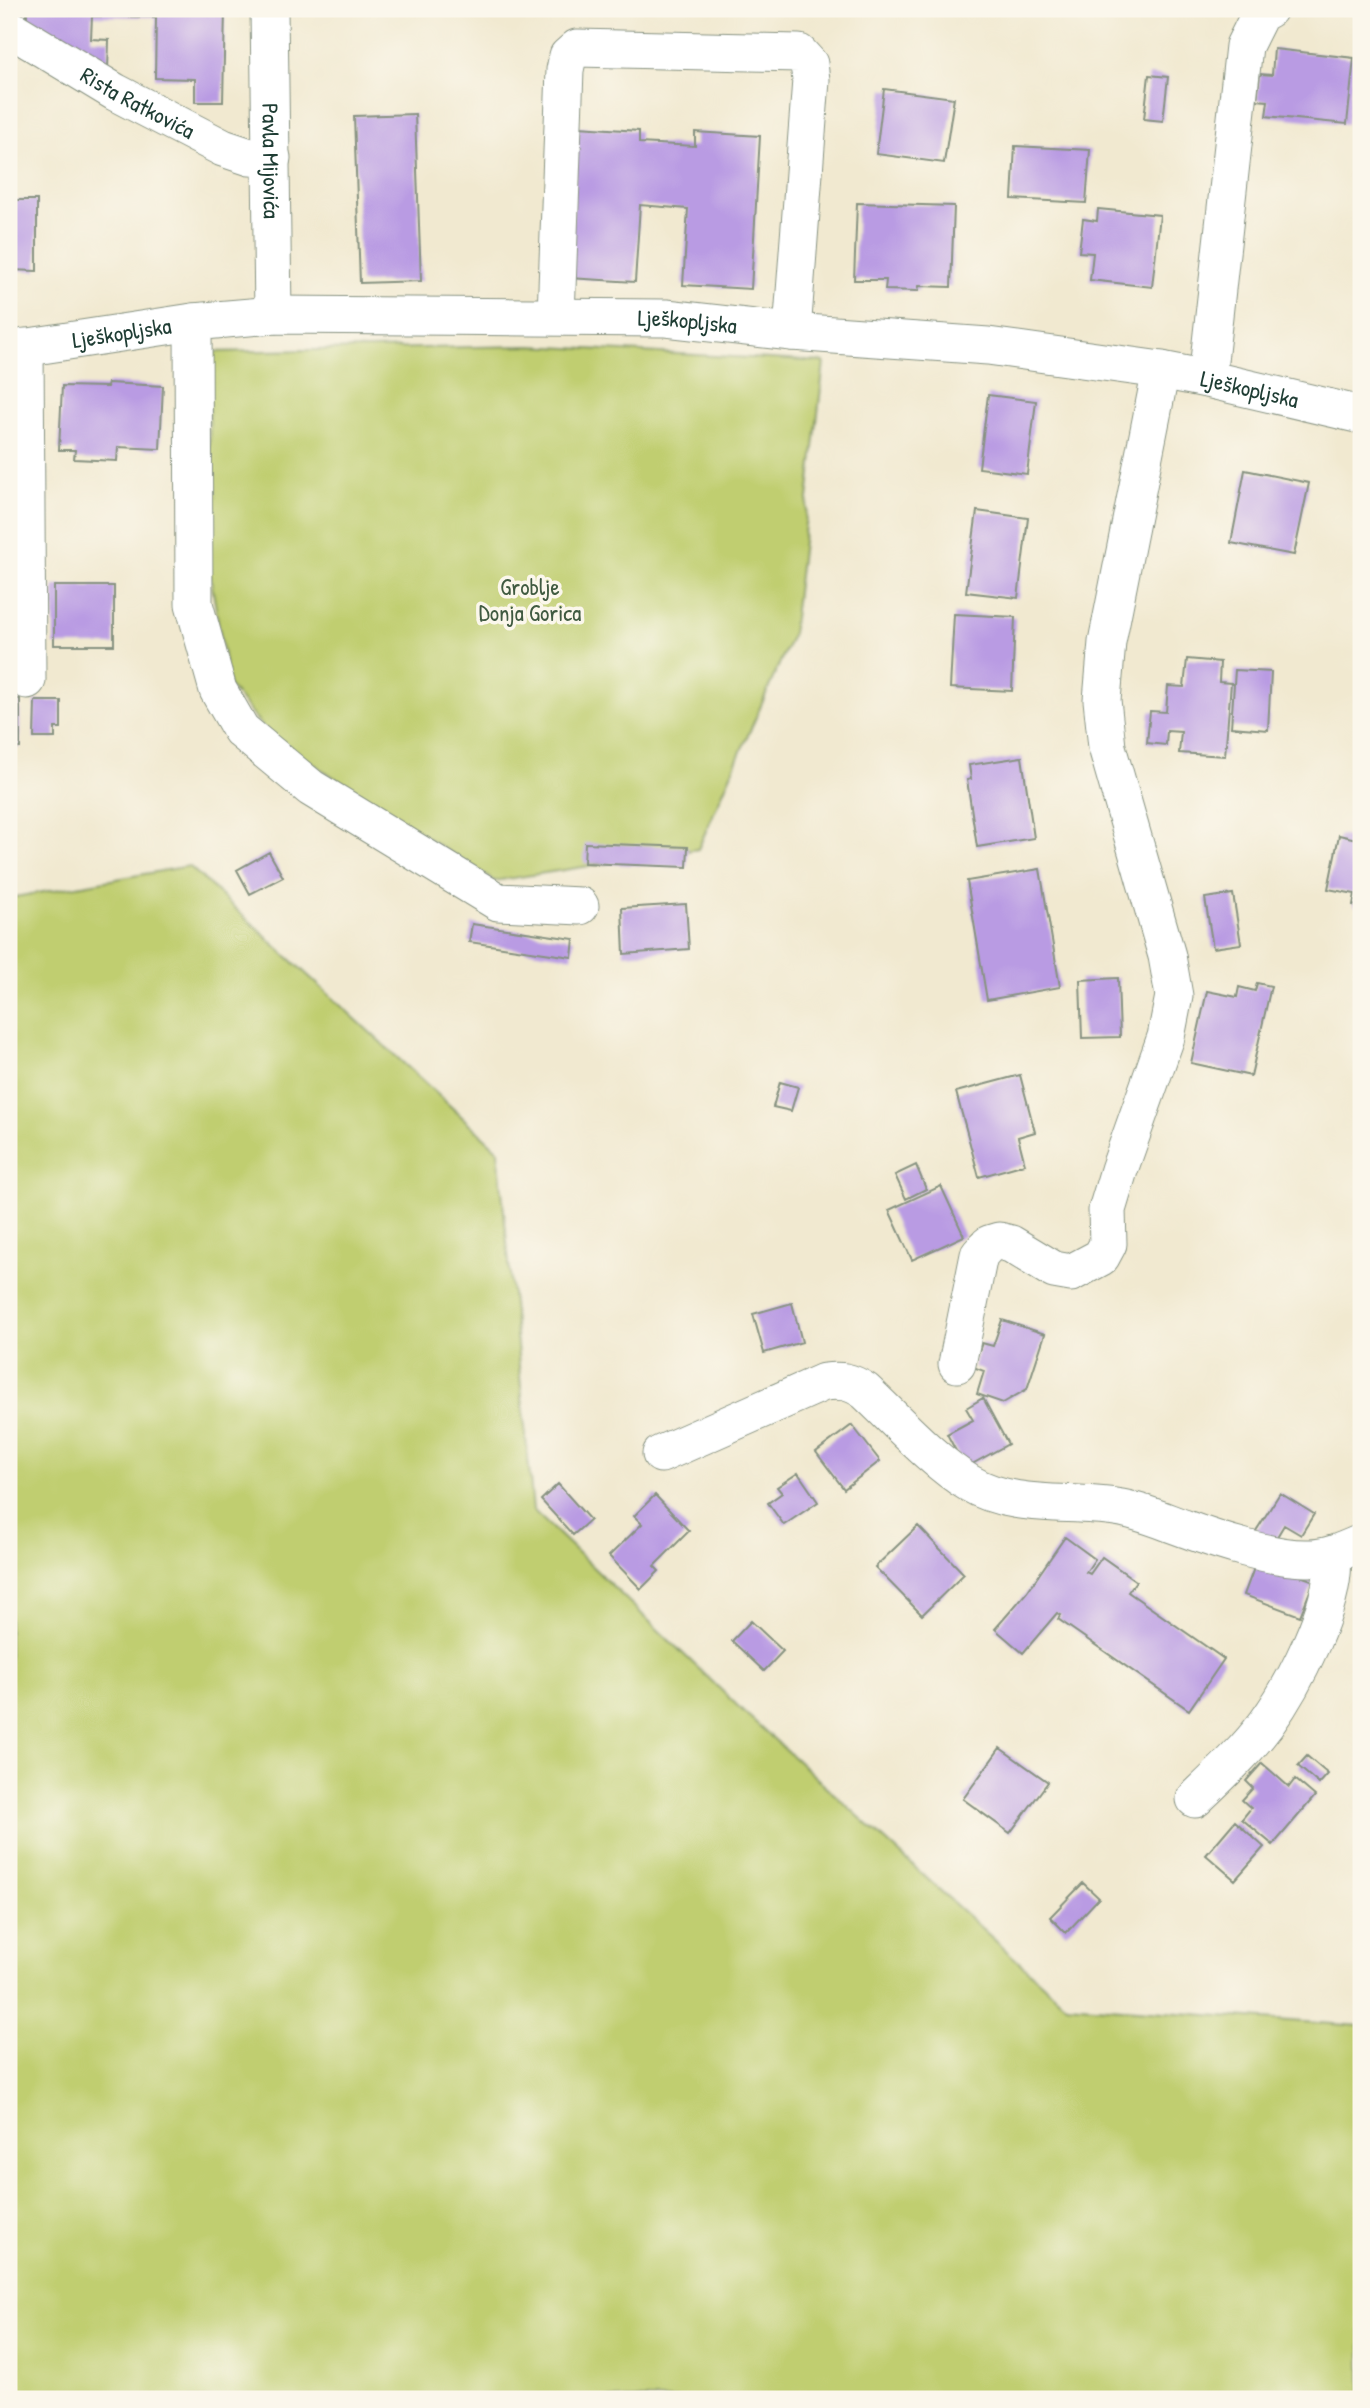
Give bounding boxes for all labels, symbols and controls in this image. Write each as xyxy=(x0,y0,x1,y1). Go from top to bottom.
street label: Rista Ratkovića xyxy=(75,59,200,146)
street label: Pavla Mijovića xyxy=(255,103,288,219)
street label: Lješkopljska xyxy=(638,302,739,341)
street label: Lješkopljska xyxy=(70,310,173,355)
street label: Lješkopljska xyxy=(1198,362,1302,415)
park label: Groblje Donja Gorica xyxy=(479,571,581,628)

